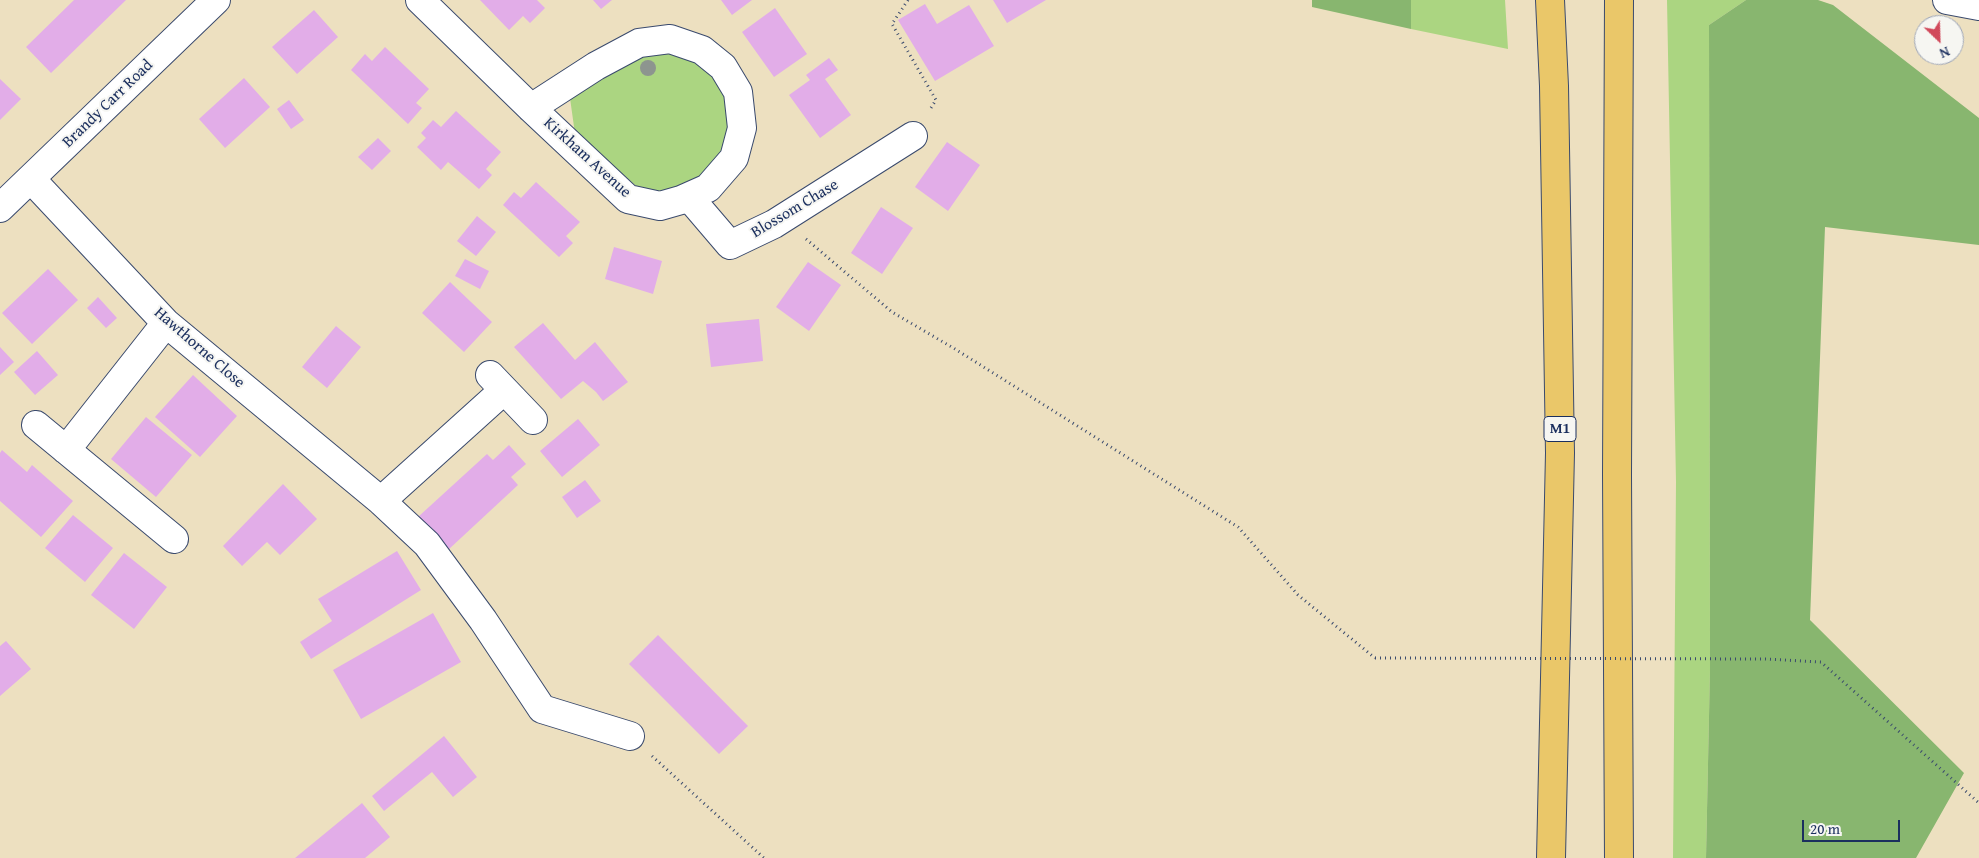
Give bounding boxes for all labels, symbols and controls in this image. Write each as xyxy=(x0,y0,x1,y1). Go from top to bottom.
north arrow xyxy=(1914,15,1964,65)
text: N xyxy=(1936,42,1953,64)
street label: Brandy Carr Road xyxy=(59,56,157,152)
street label: Kirkham Avenue xyxy=(539,114,635,202)
street label: Blossom Chase xyxy=(748,175,842,243)
street label: Hawthorne Close xyxy=(150,303,248,393)
road number: M1 xyxy=(1544,416,1576,442)
scale bar xyxy=(1804,810,1902,842)
text: 20 m xyxy=(1810,818,1840,839)

